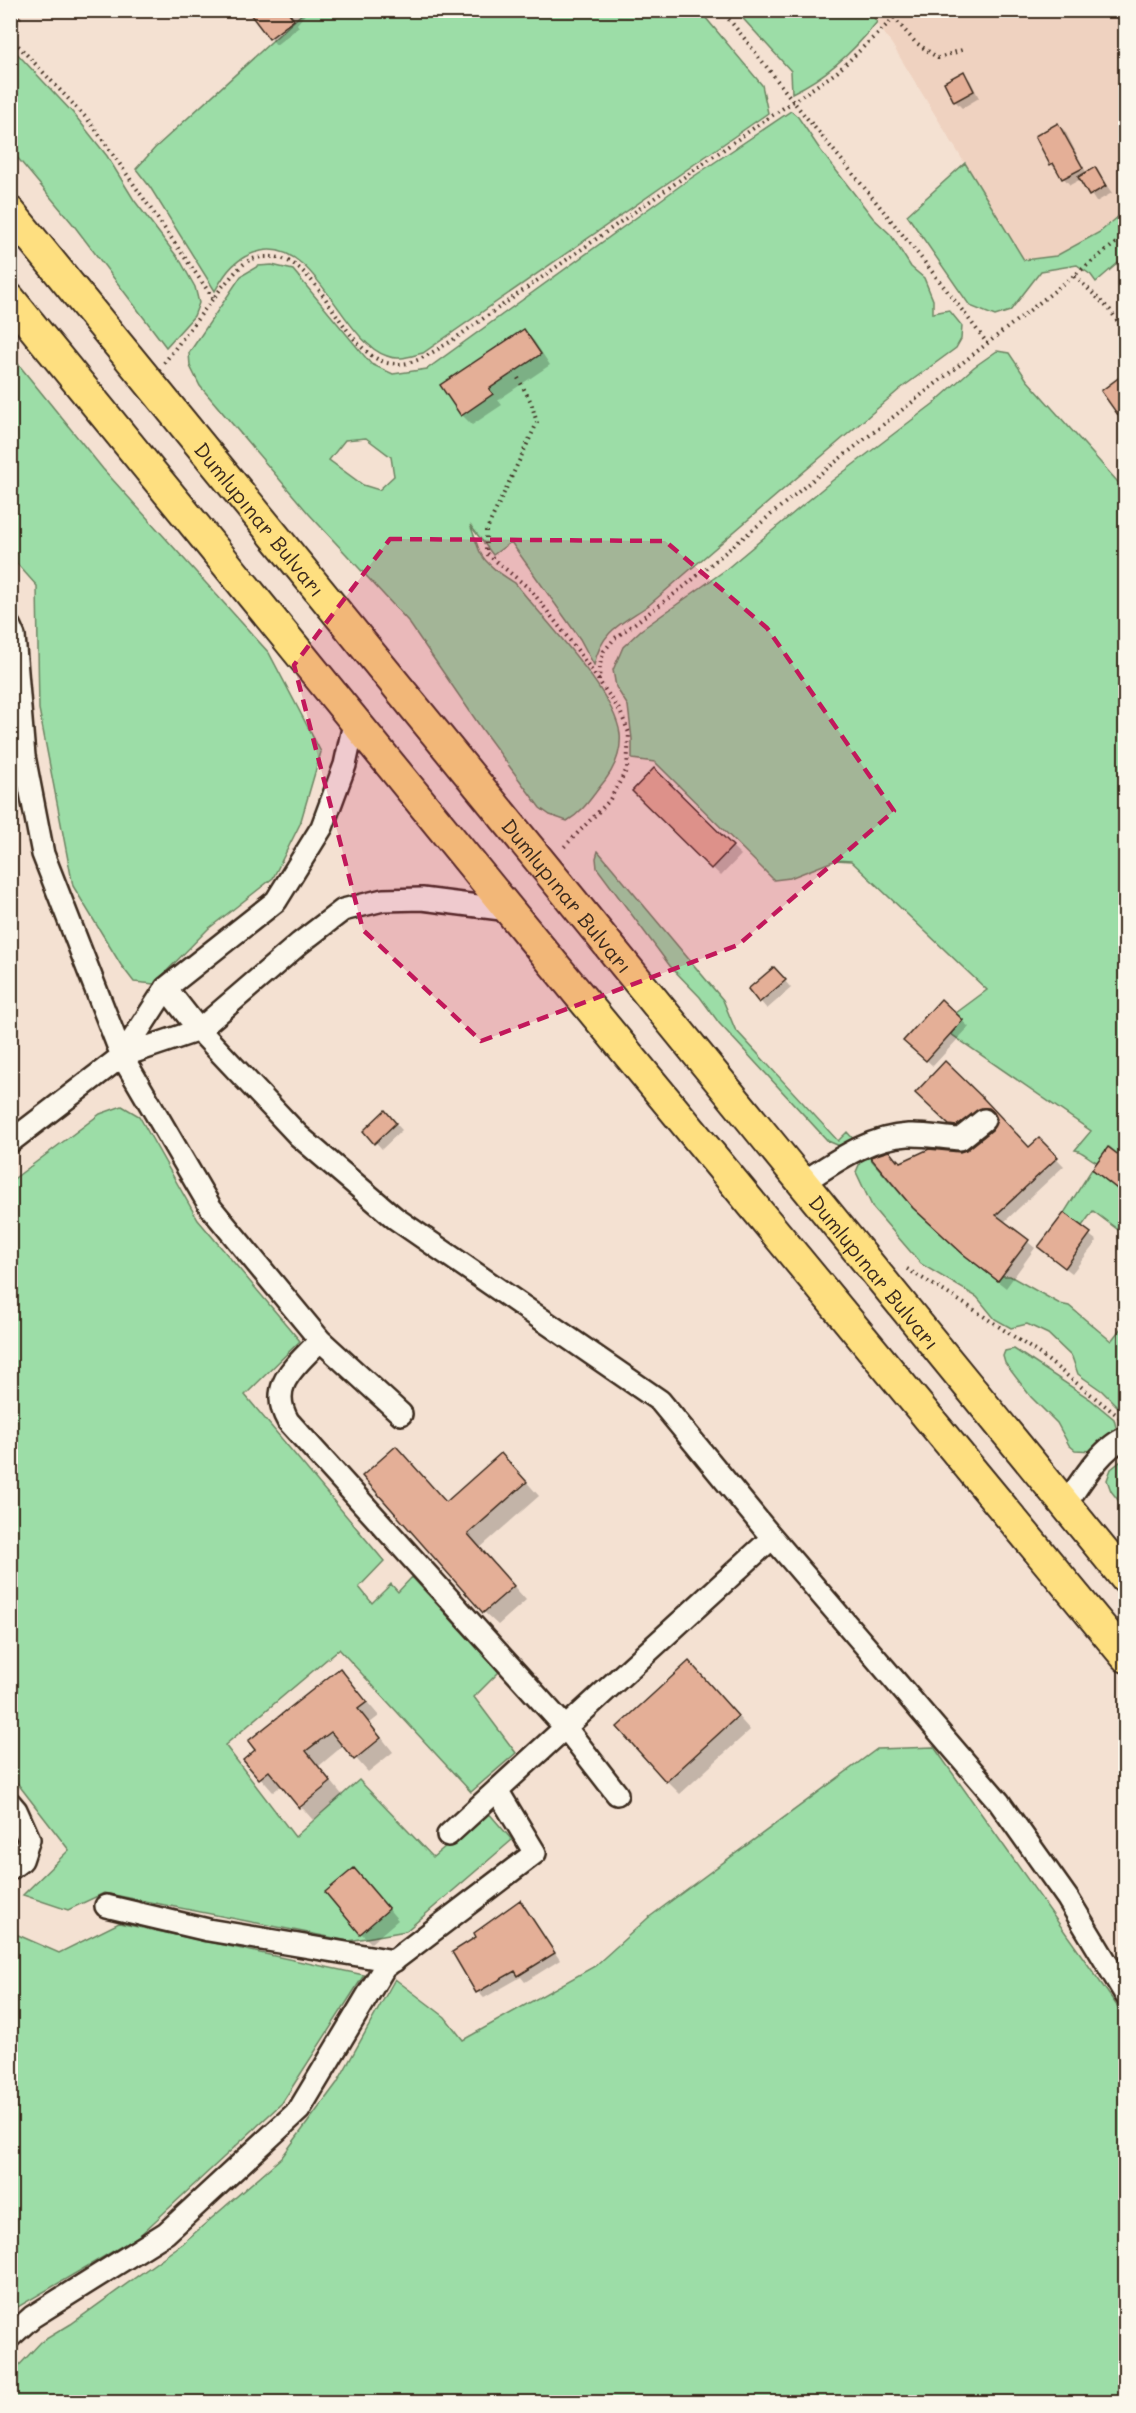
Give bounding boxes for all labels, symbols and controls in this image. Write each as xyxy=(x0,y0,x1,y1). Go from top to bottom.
street label: Dumlupınar Bulvarı xyxy=(189,436,332,602)
street label: Dumlupınar Bulvarı xyxy=(497,812,639,978)
street label: Dumlupınar Bulvarı xyxy=(804,1189,946,1355)

